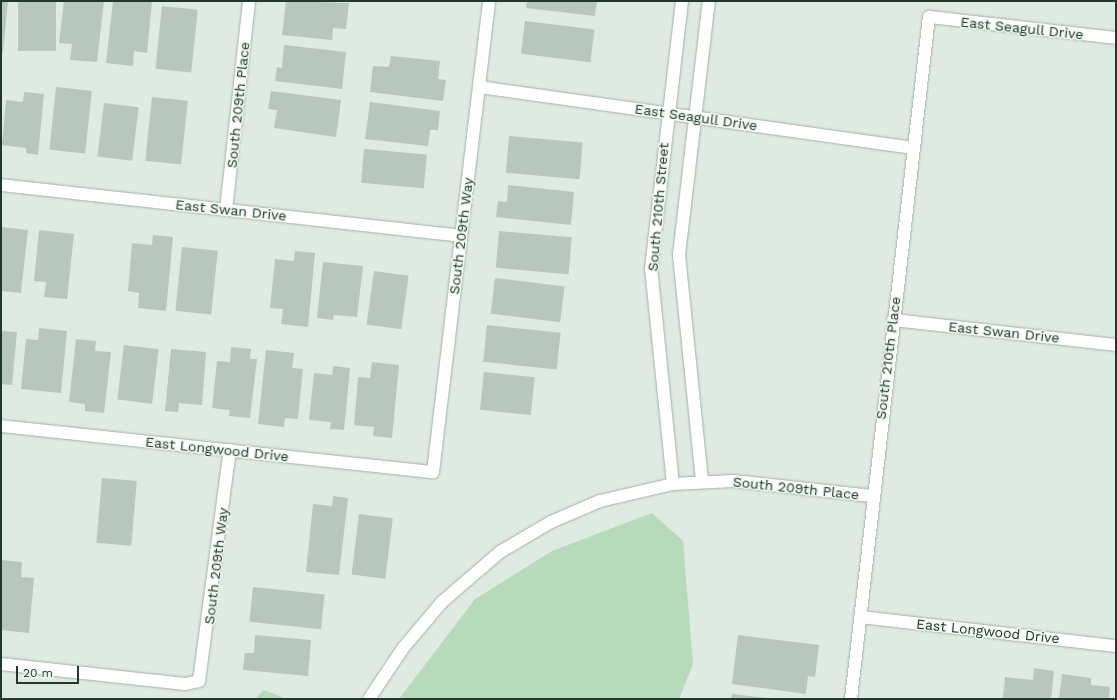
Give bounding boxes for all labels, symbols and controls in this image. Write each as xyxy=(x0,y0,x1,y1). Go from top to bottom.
street label: East Seagull Drive xyxy=(959,13,1085,43)
street label: South 209th Place xyxy=(223,41,253,169)
street label: East Seagull Drive xyxy=(633,100,759,134)
street label: South 210th Street xyxy=(644,142,672,272)
street label: South 209th Way xyxy=(445,177,477,295)
street label: East Swan Drive xyxy=(175,196,287,224)
street label: South 210th Place xyxy=(872,296,904,420)
street label: East Swan Drive xyxy=(948,318,1060,346)
street label: East Longwood Drive xyxy=(144,433,290,465)
street label: South 209th Place xyxy=(732,473,860,503)
street label: South 209th Way xyxy=(200,507,232,625)
street label: East Longwood Drive xyxy=(915,615,1061,647)
scale bar xyxy=(18,658,81,684)
text: 20 m xyxy=(23,666,53,680)

